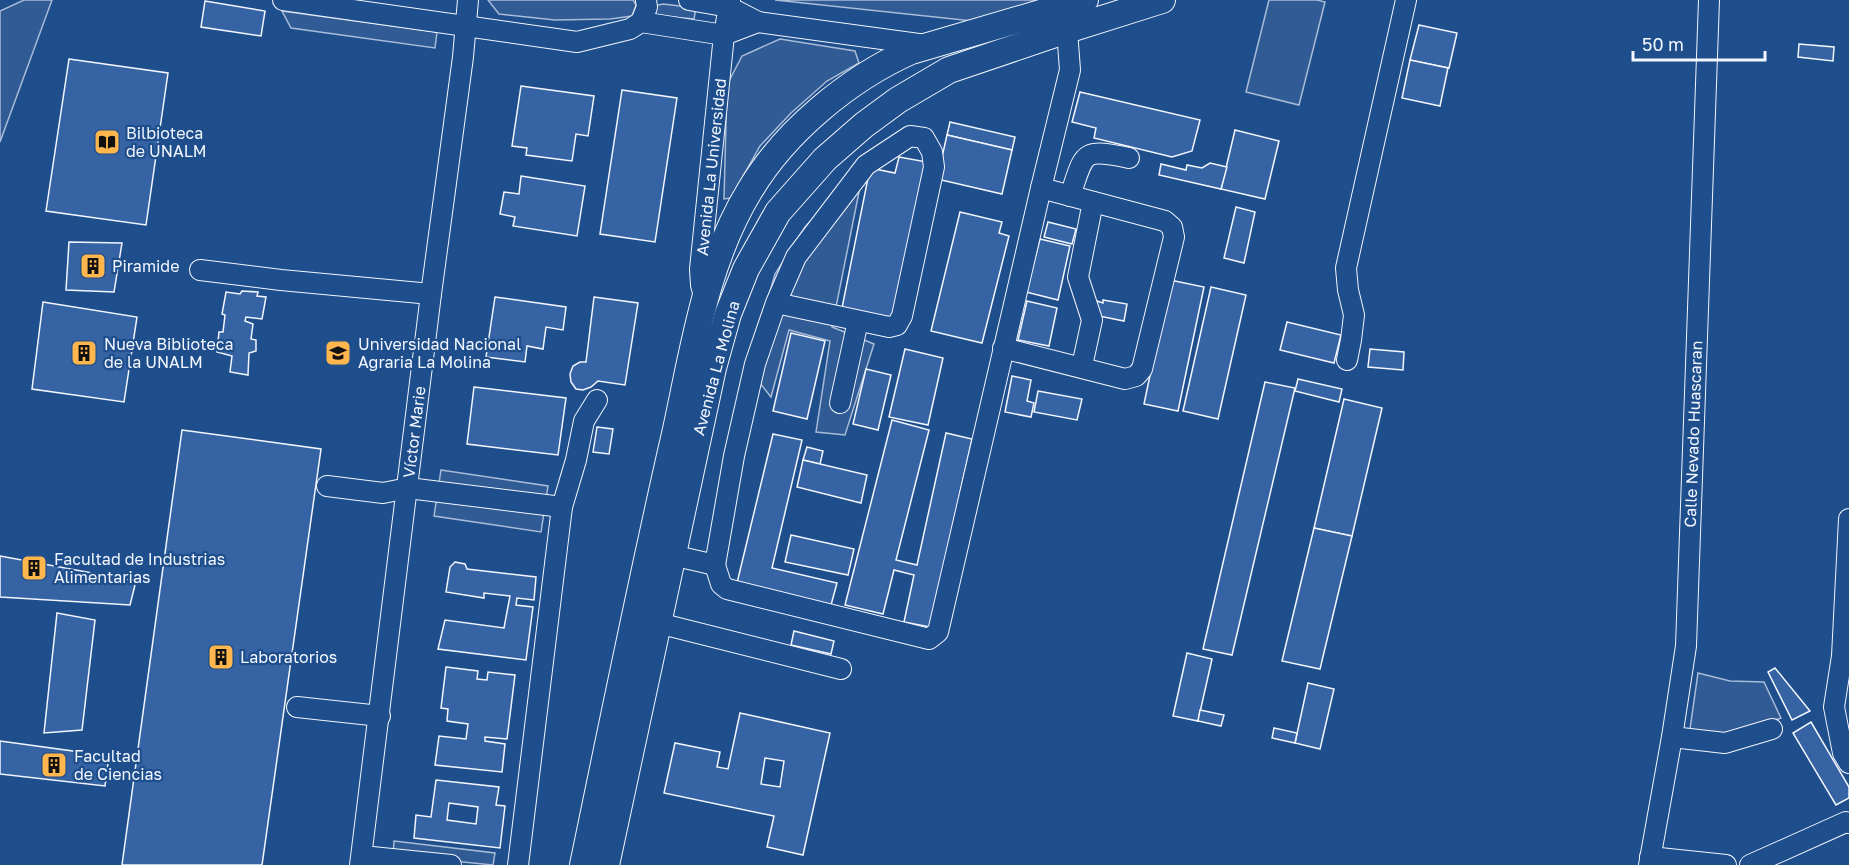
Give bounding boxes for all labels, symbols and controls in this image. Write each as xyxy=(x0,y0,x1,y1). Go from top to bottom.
scale bar xyxy=(1633,24,1765,62)
text: 50 m xyxy=(1642,33,1684,55)
street label: Avenida La Universidad xyxy=(692,77,730,257)
place label: Bilbioteca de UNALM xyxy=(126,123,207,161)
library icon: Bilbioteca de UNALM xyxy=(92,127,122,157)
building icon: Piramide xyxy=(78,251,108,281)
place label: Piramide xyxy=(112,256,179,276)
street label: Avenida La Molina xyxy=(688,298,744,438)
place label: Nueva Biblioteca de la UNALM xyxy=(104,334,234,372)
place label: Universidad Nacional Agraria La Molina xyxy=(358,334,521,372)
building icon: Nueva Biblioteca de la UNALM xyxy=(69,338,99,368)
school or university icon: Universidad Nacional Agraria La Molina xyxy=(323,338,353,368)
street label: Calle Nevado Huascaran xyxy=(1680,340,1706,528)
street label: Víctor Marie xyxy=(398,385,430,479)
place label: Facultad de Industrias Alimentarias xyxy=(54,549,225,587)
building icon: Facultad de Industrias Alimentarias xyxy=(19,553,49,583)
building icon: Laboratorios xyxy=(206,642,236,672)
place label: Laboratorios xyxy=(240,647,337,667)
place label: Facultad de Ciencias xyxy=(74,746,162,784)
building icon: Facultad de Ciencias xyxy=(39,750,69,780)

